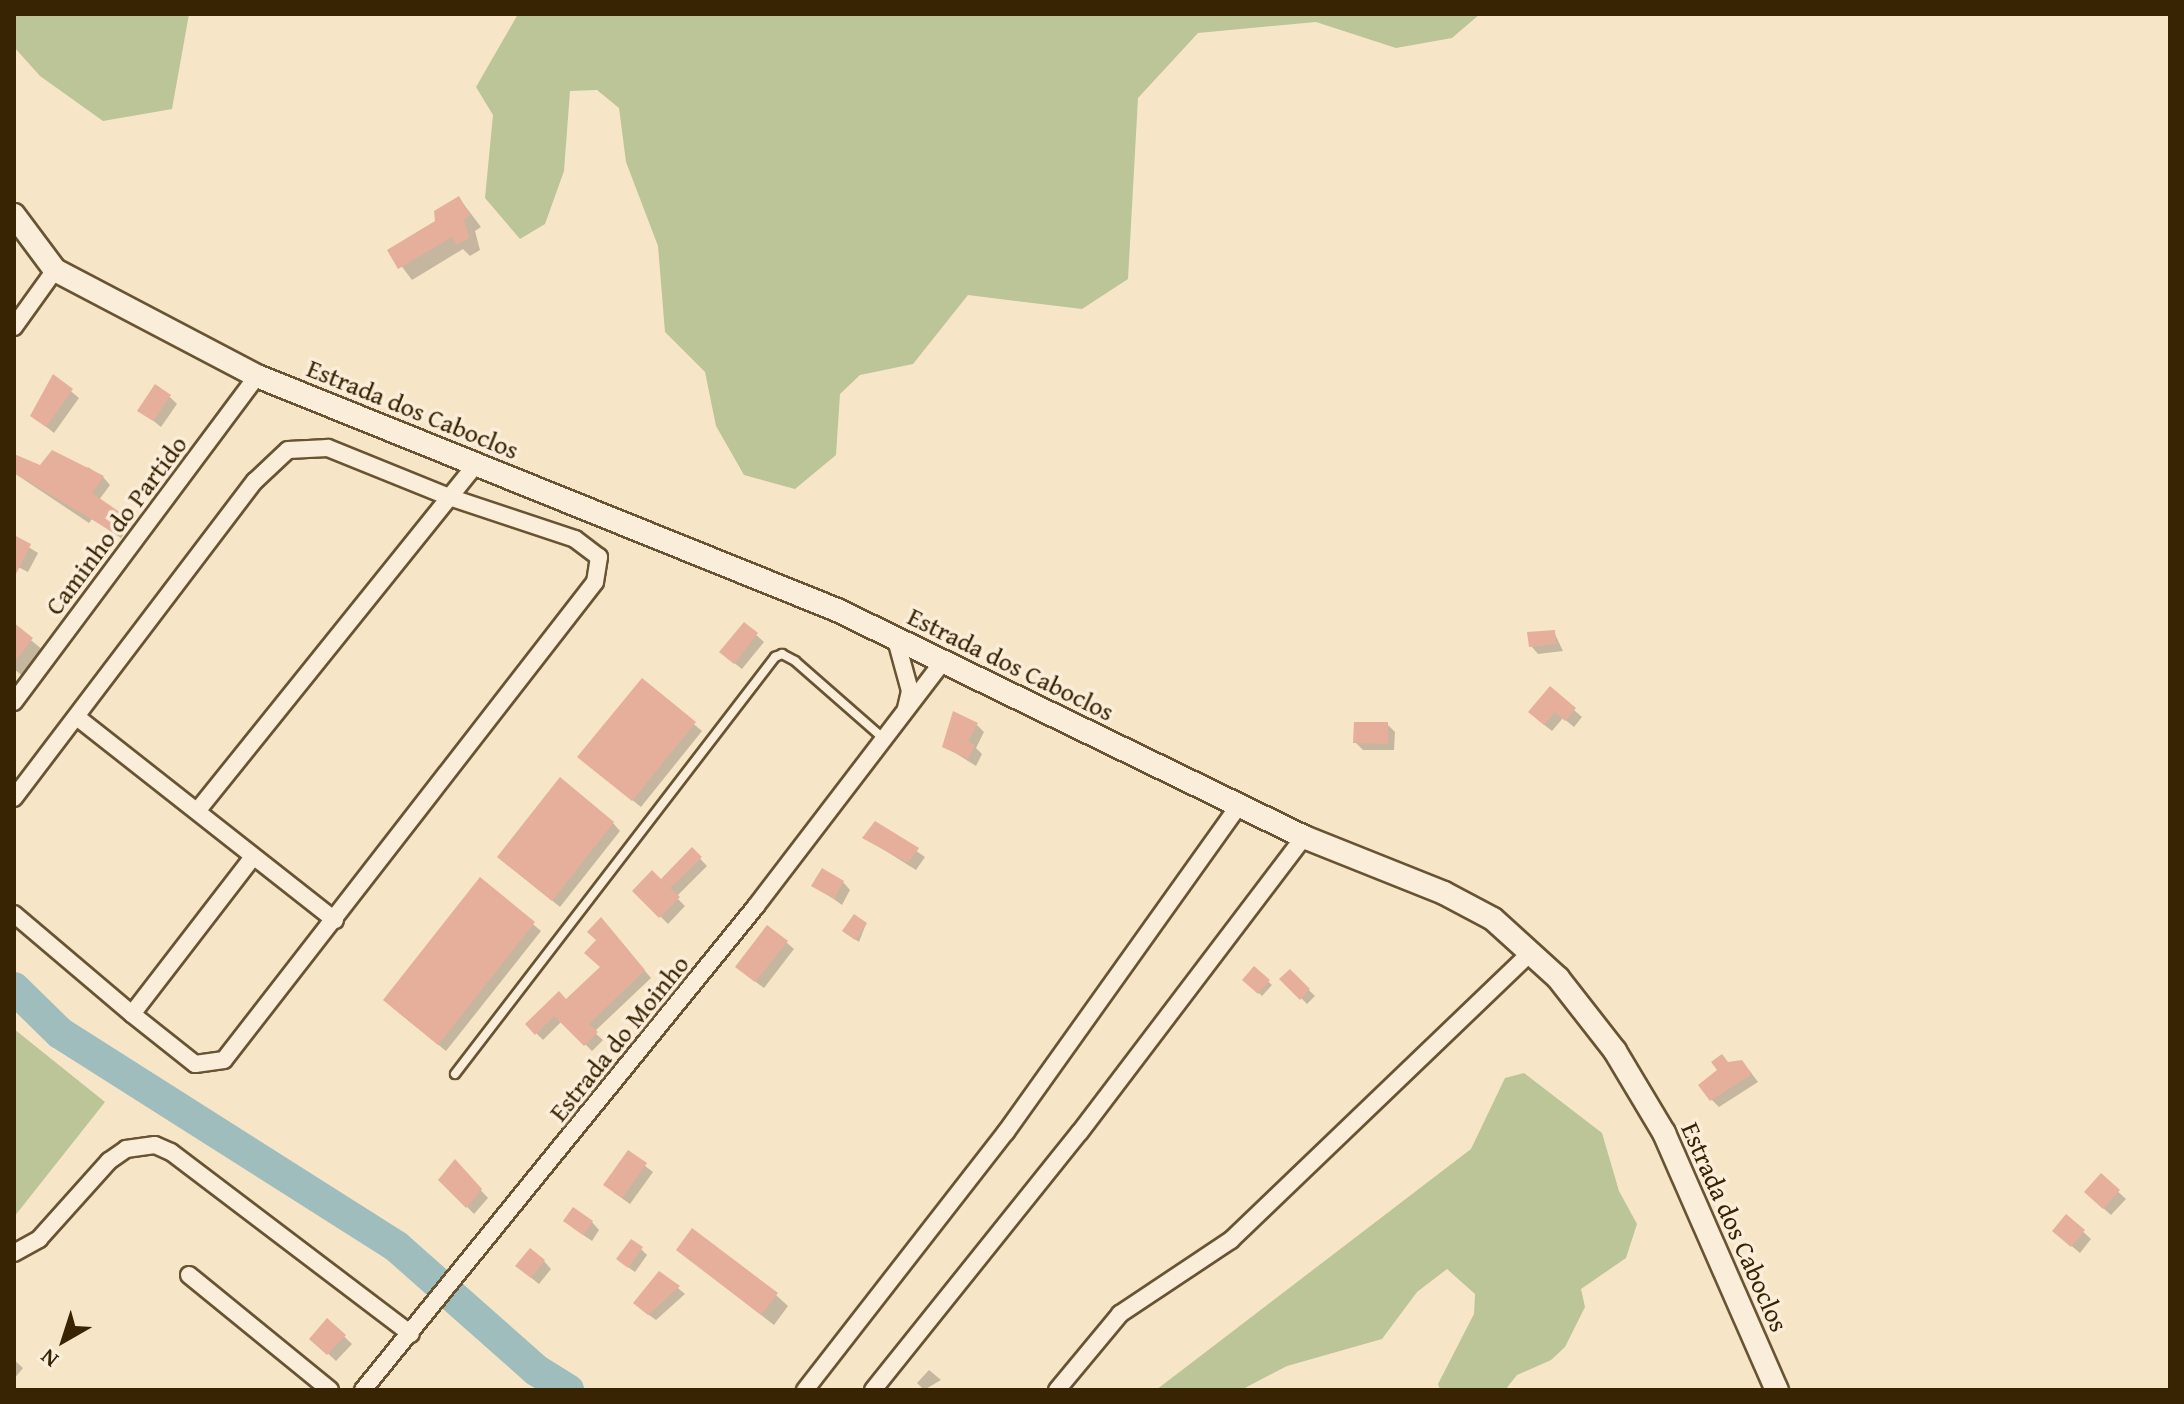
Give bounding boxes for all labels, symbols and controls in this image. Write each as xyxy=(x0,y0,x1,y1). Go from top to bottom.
street label: Estrada dos Caboclos xyxy=(303,352,523,466)
street label: Caminho do Partido xyxy=(38,429,194,621)
street label: Estrada dos Caboclos xyxy=(903,601,1119,727)
street label: Estrada do Moinho xyxy=(543,949,695,1127)
street label: Estrada dos Caboclos xyxy=(1675,1118,1795,1336)
north arrow xyxy=(24,1300,104,1380)
text: N xyxy=(33,1342,65,1376)

